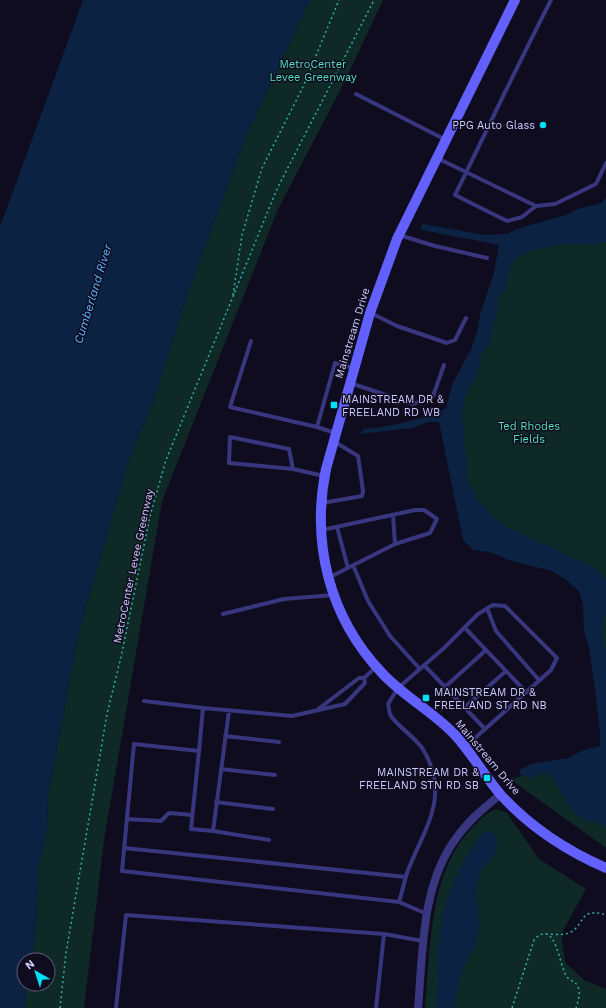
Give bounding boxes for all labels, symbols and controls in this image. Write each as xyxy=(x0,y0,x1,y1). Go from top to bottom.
park label: MetroCenter Levee Greenway xyxy=(269,58,357,84)
place label: PPG Auto Glass xyxy=(452,119,535,132)
marker: PPG Auto Glass xyxy=(538,120,548,130)
water label: Cumberland River xyxy=(71,241,115,345)
street label: Mainstream Drive xyxy=(332,286,372,380)
place label: MAINSTREAM DR & FREELAND RD WB xyxy=(342,393,444,419)
marker: MAINSTREAM DR & FREELAND RD WB xyxy=(329,400,339,410)
park label: Ted Rhodes Fields xyxy=(498,420,560,446)
street label: MetroCenter Levee Greenway xyxy=(111,487,156,645)
place label: MAINSTREAM DR & FREELAND ST RD NB xyxy=(434,686,547,712)
marker: MAINSTREAM DR & FREELAND ST RD NB xyxy=(421,693,431,703)
street label: Mainstream Drive xyxy=(452,717,523,798)
place label: MAINSTREAM DR & FREELAND STN RD SB xyxy=(359,766,479,792)
marker: MAINSTREAM DR & FREELAND STN RD SB xyxy=(482,773,492,783)
north arrow xyxy=(16,952,56,992)
text: N xyxy=(23,957,37,972)

